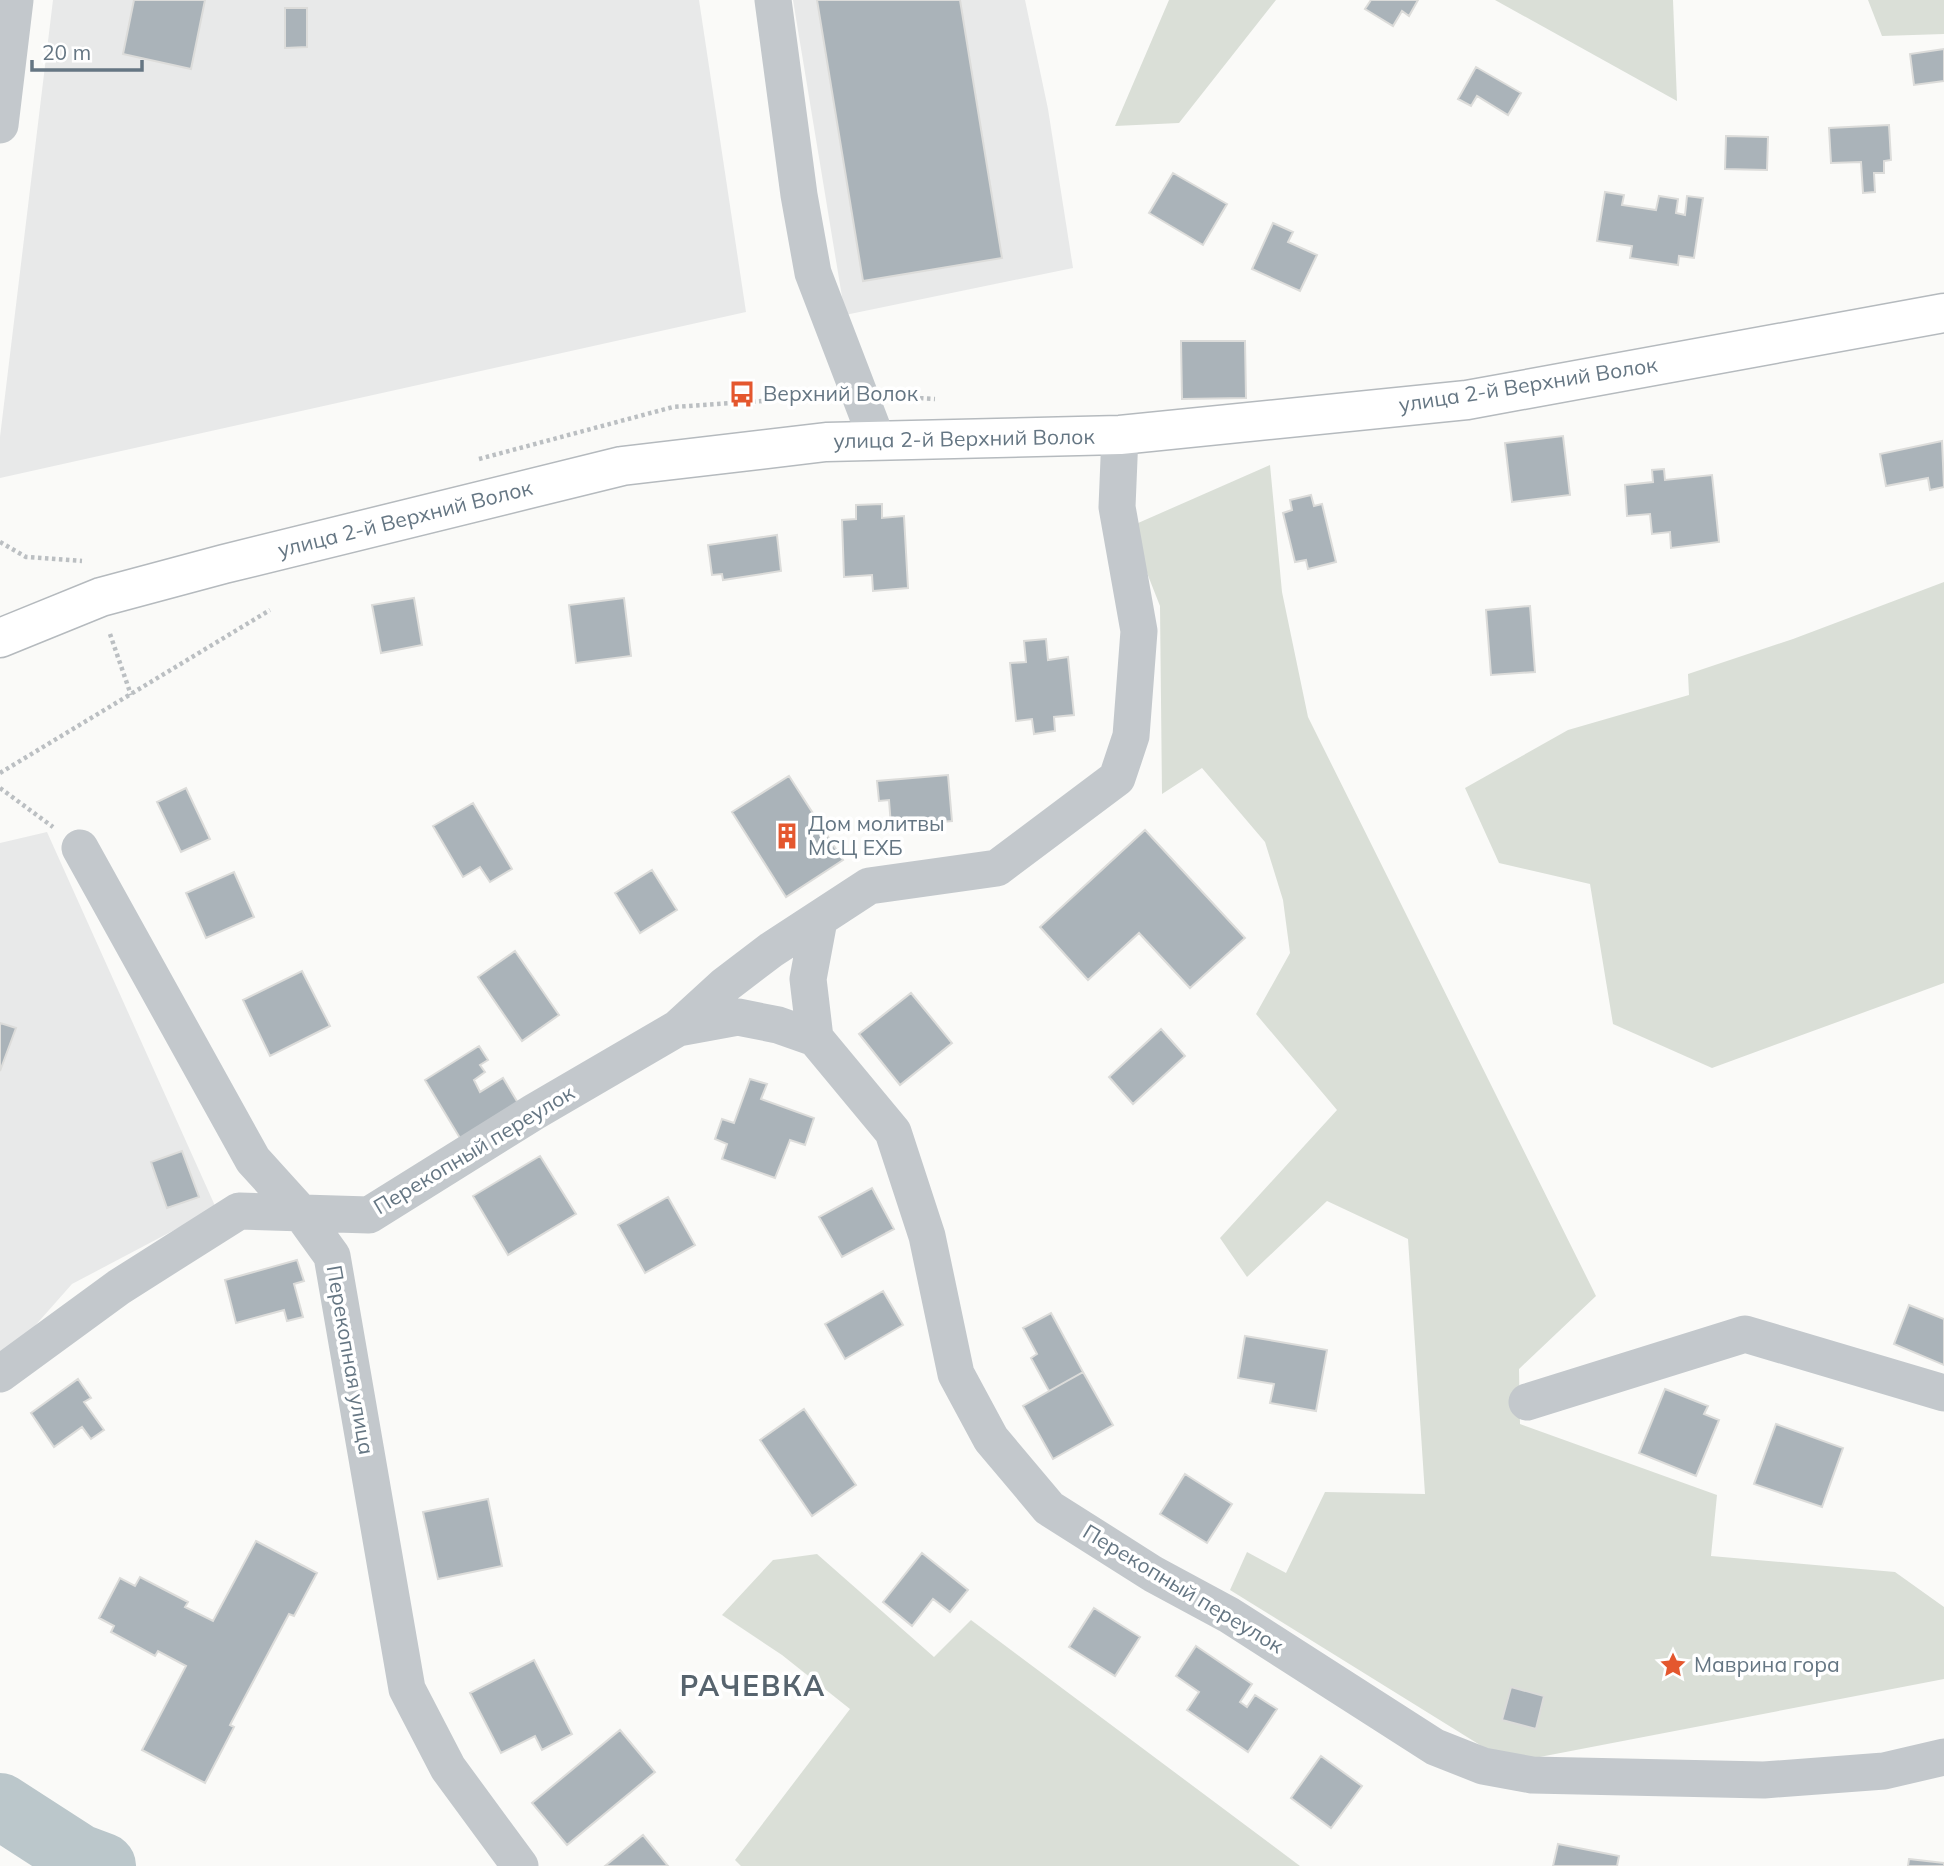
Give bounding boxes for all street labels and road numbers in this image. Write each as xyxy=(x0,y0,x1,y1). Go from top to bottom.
street label: улица 2-й Верхний Волок xyxy=(1397,351,1660,417)
street label: улица 2-й Верхний Волок xyxy=(833,423,1096,453)
street label: улица 2-й Верхний Волок xyxy=(275,474,535,562)
street label: Перекопный переулок xyxy=(369,1079,579,1219)
street label: Перекопная улица xyxy=(322,1263,380,1456)
street label: Перекопный переулок xyxy=(1079,1518,1289,1659)

